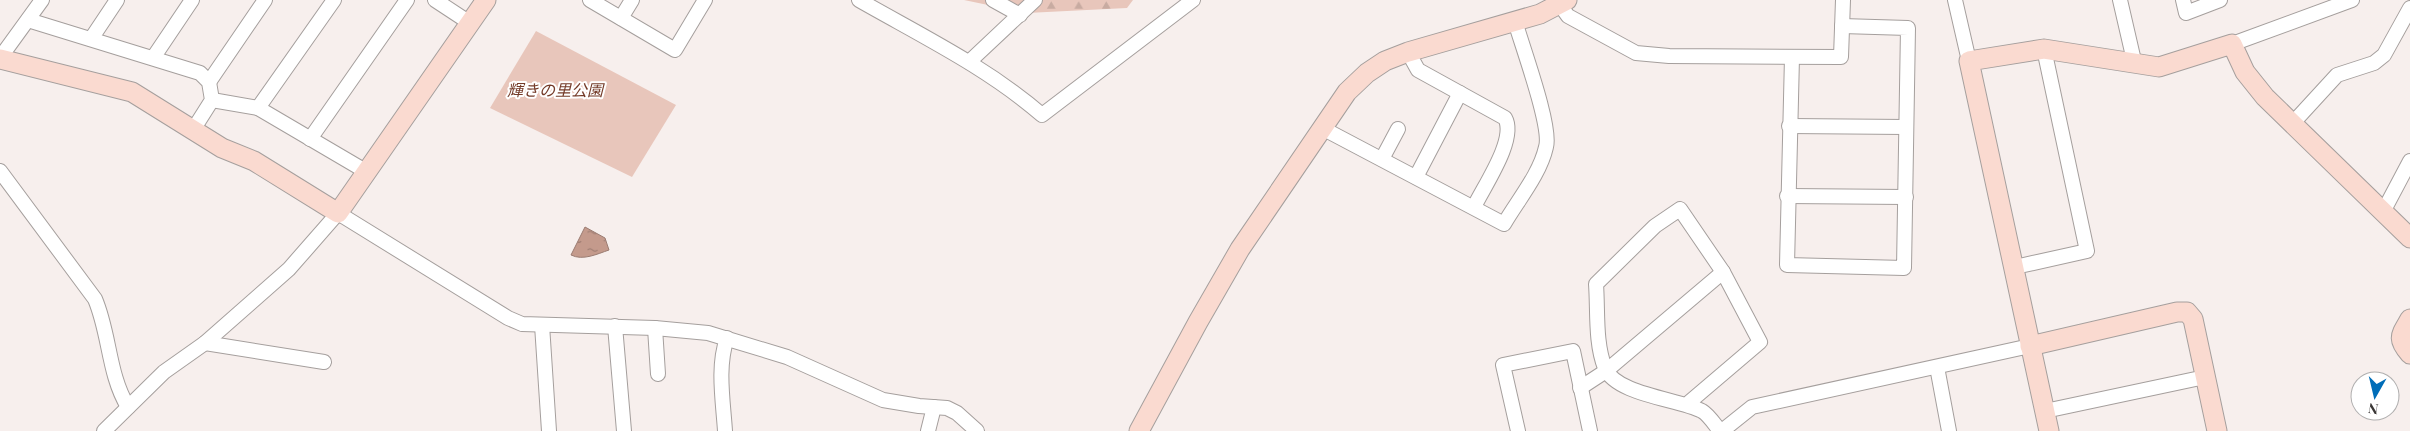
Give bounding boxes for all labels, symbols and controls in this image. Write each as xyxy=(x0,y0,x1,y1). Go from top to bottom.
park label: 輝きの里公園 xyxy=(507,79,605,100)
north arrow xyxy=(2350,371,2400,421)
text: N xyxy=(2367,399,2379,419)

